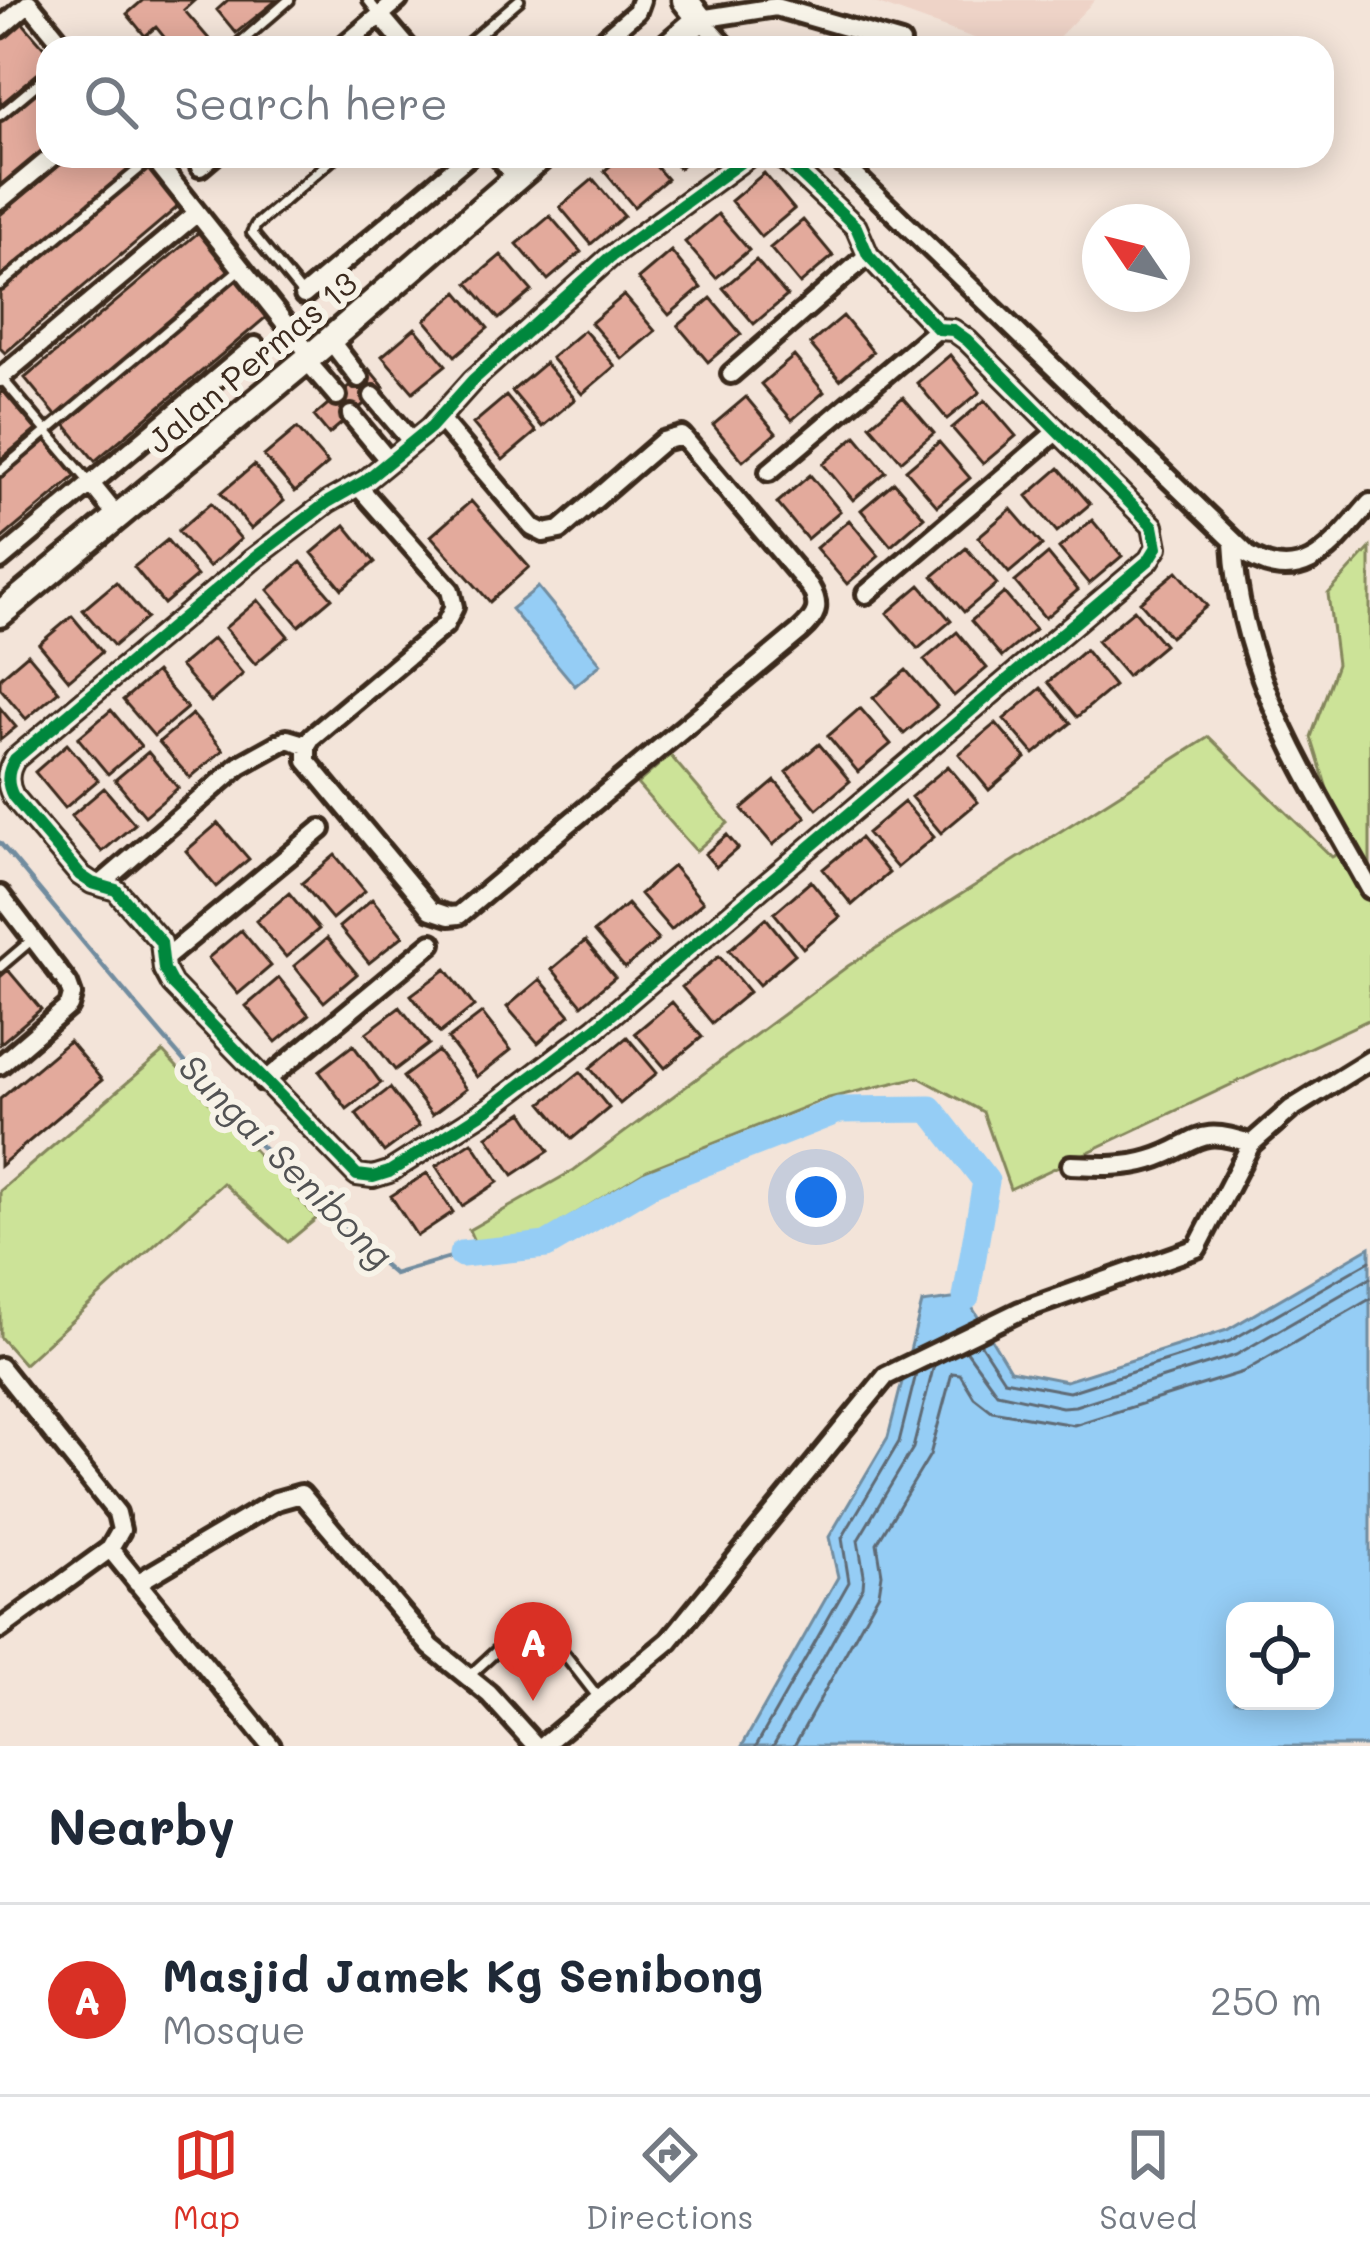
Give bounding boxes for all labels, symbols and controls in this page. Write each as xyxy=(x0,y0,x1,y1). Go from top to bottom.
search box xyxy=(36,36,1334,168)
icon: search xyxy=(78,69,144,135)
text: Search here xyxy=(174,73,448,131)
north arrow xyxy=(1082,204,1190,312)
street label: Jalan Permas 13 xyxy=(137,261,365,461)
water label: Sungai Senibong xyxy=(170,1043,404,1277)
your location xyxy=(786,1167,846,1227)
pin: A xyxy=(494,1602,572,1701)
map controls xyxy=(1226,1602,1334,1710)
button: locate xyxy=(1226,1602,1334,1710)
text: Nearby xyxy=(48,1791,235,1858)
text: Masjid Jamek Kg Senibong xyxy=(162,1945,763,2003)
text: A xyxy=(73,1974,101,2025)
text: 250 m xyxy=(1210,1974,1322,2025)
text: Mosque xyxy=(162,2003,306,2054)
tab: Map xyxy=(173,2122,240,2237)
tab: Directions xyxy=(586,2122,753,2237)
tab: Saved xyxy=(1099,2122,1197,2237)

